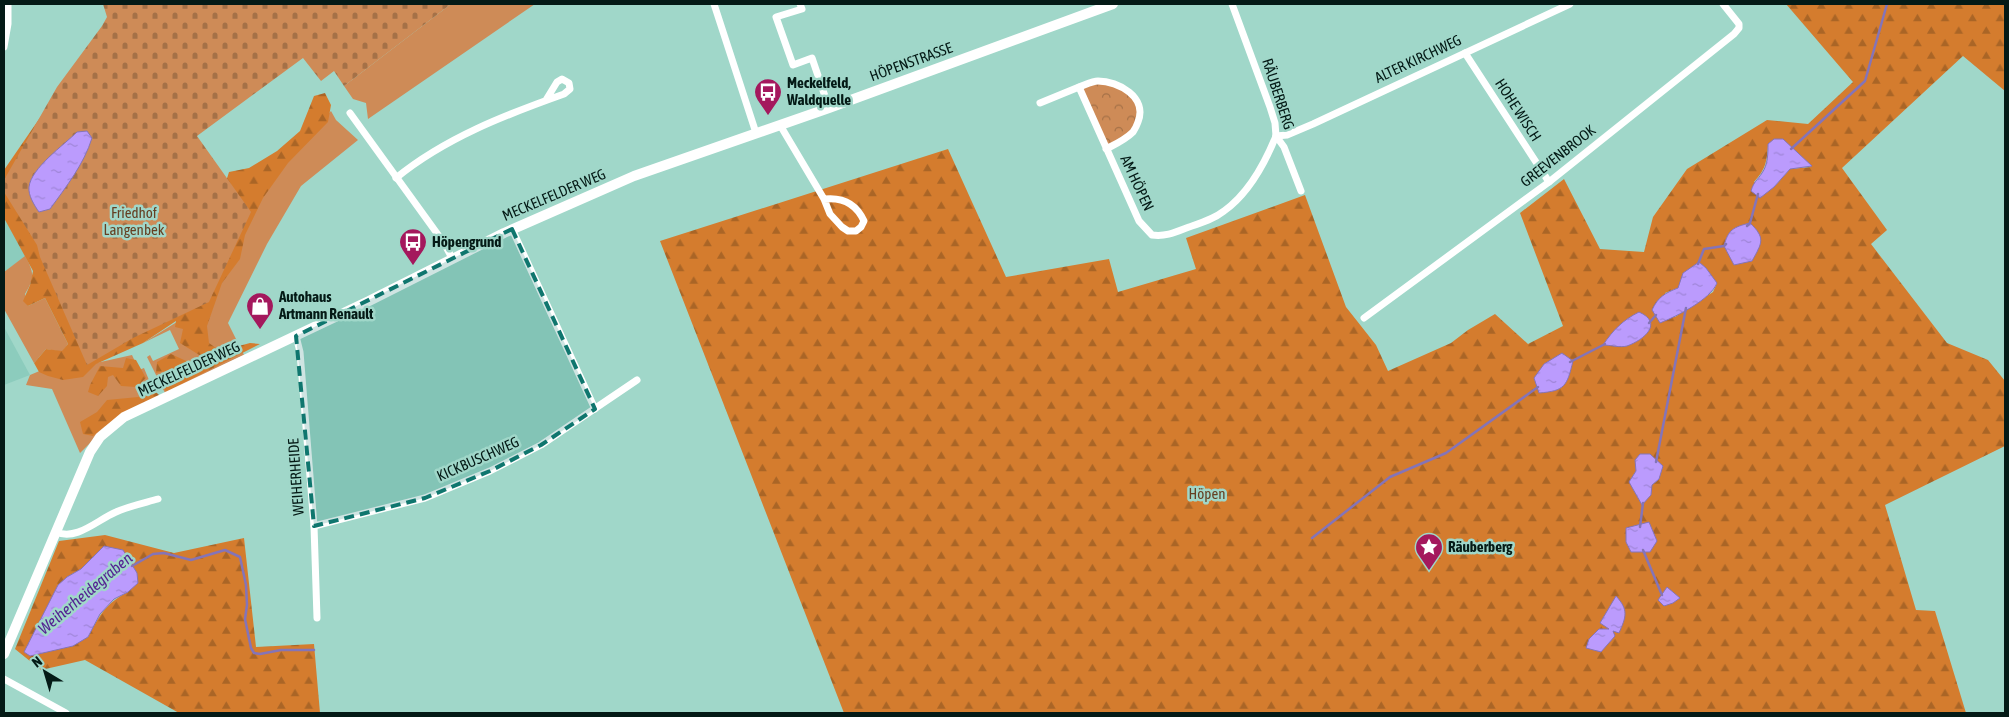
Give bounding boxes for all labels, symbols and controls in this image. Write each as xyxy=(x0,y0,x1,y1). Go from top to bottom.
street label: ALTER KIRCHWEG xyxy=(1372,31,1464,86)
street label: HÖPENSTRASSE xyxy=(867,38,955,84)
street label: RÄUBERBERG xyxy=(1259,56,1298,131)
place label: Meckelfeld, Waldquelle xyxy=(786,74,851,108)
street label: HOHE WISCH xyxy=(1492,75,1545,144)
bus stop icon: Meckelfeld, Waldquelle xyxy=(753,77,783,116)
street label: GREEVENBROOK xyxy=(1517,121,1599,190)
street label: AM HÖPEN xyxy=(1117,152,1158,213)
street label: MECKELFELDER WEG xyxy=(500,165,608,224)
park label: Friedhof Langenbek xyxy=(104,204,165,238)
bus stop icon: Höpengrund xyxy=(398,227,428,266)
place label: Höpengrund xyxy=(432,233,501,250)
place label: Autohaus Artmann Renault xyxy=(278,288,374,322)
shop icon: Autohaus Artmann Renault xyxy=(245,291,275,330)
street label: MECKELFELDER WEG xyxy=(135,337,243,400)
street label: KICKBUSCHWEG xyxy=(434,433,522,484)
street label: WEIHERHEIDE xyxy=(284,437,307,516)
park label: Höpen xyxy=(1189,485,1225,502)
place icon: Räuberberg xyxy=(1414,532,1444,571)
place label: Räuberberg xyxy=(1448,538,1513,555)
water label: Weiherheidegraben xyxy=(34,548,136,638)
north arrow xyxy=(20,647,70,697)
text: N xyxy=(29,653,45,671)

